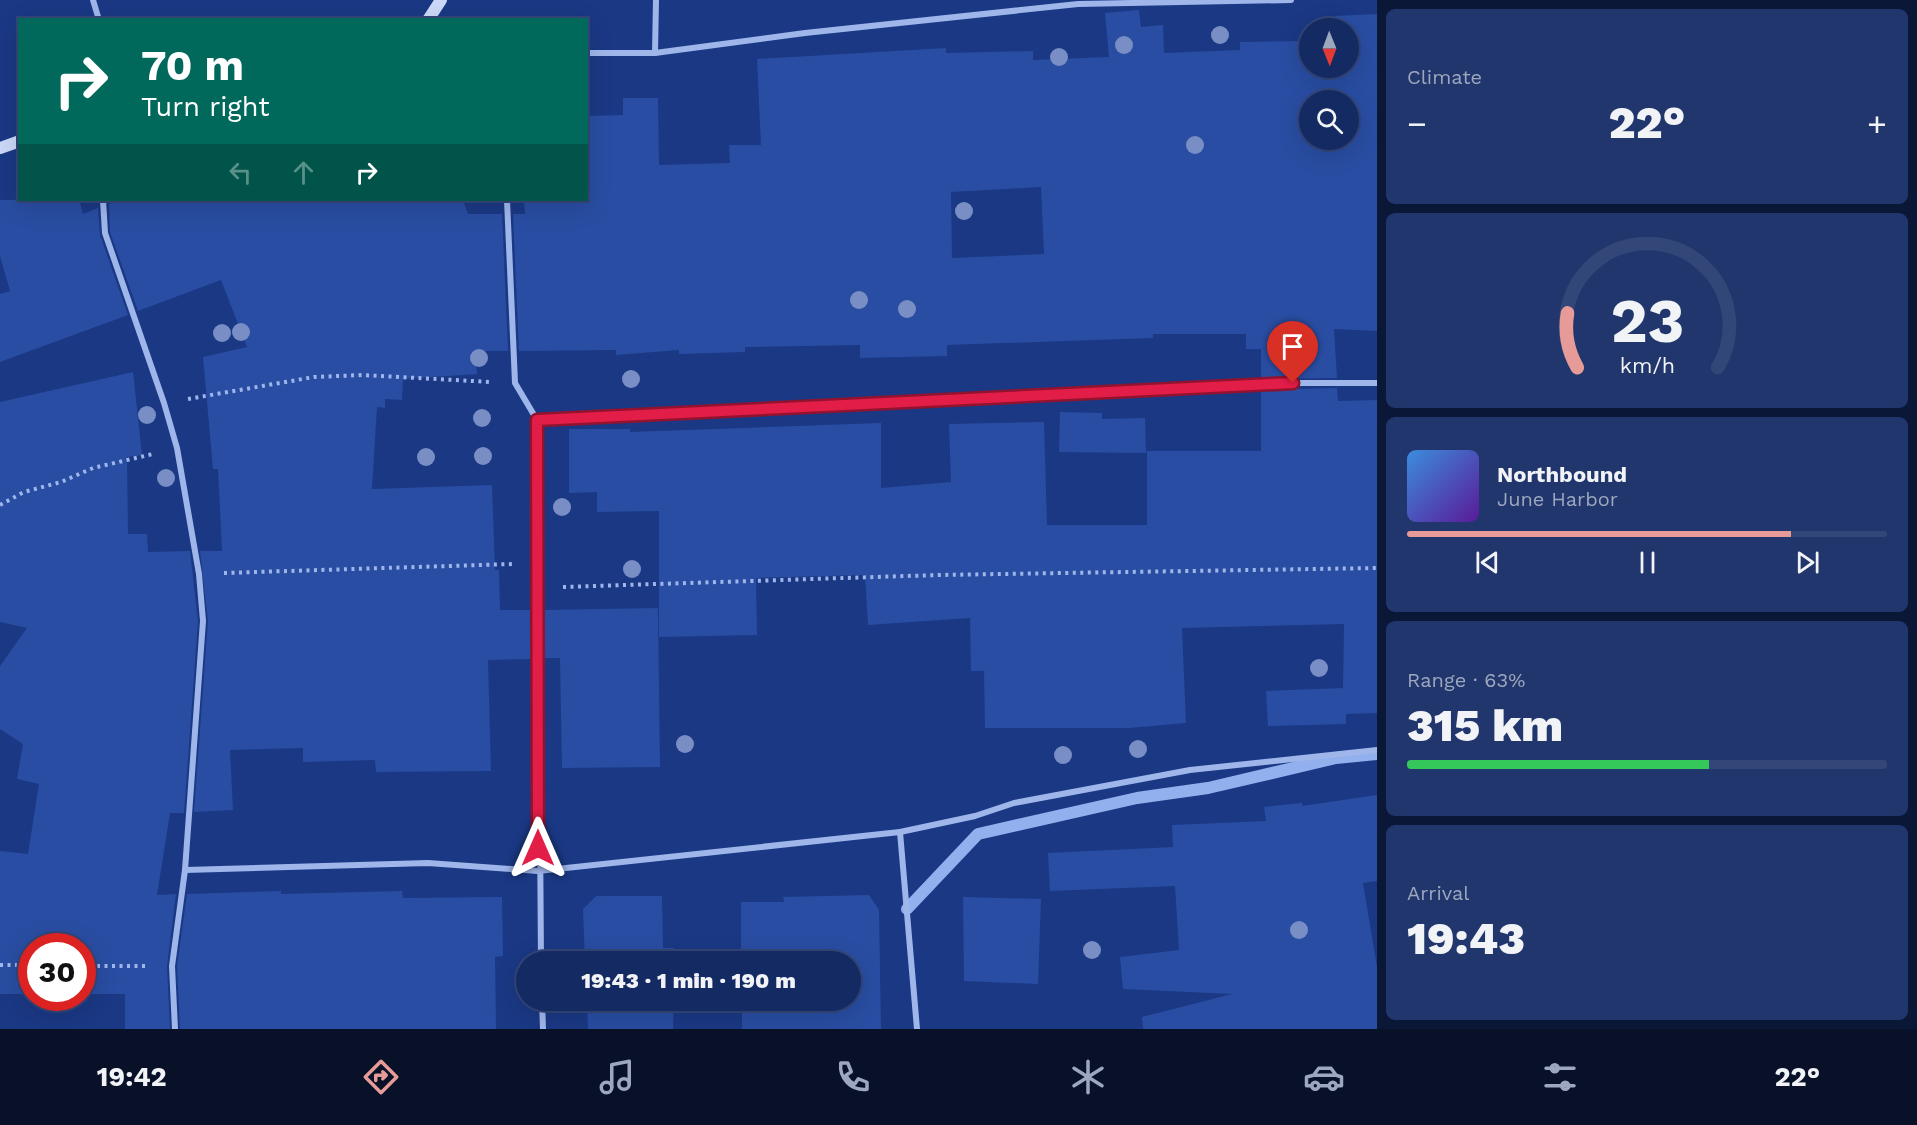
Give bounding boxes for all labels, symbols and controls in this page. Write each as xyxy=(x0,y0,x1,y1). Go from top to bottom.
north arrow xyxy=(1299,18,1359,78)
map controls xyxy=(1299,18,1359,150)
text: 70 m xyxy=(141,41,244,90)
icon: right xyxy=(42,42,120,120)
text: Climate xyxy=(1407,65,1482,89)
button: search xyxy=(1299,90,1359,150)
text: Turn right xyxy=(141,91,270,123)
text: 22° xyxy=(1609,96,1685,149)
text: − xyxy=(1407,104,1427,143)
text: + xyxy=(1867,104,1887,143)
icon: left xyxy=(224,156,257,189)
icon: ahead xyxy=(287,156,320,189)
icon: right xyxy=(350,156,383,189)
text: 23 xyxy=(1610,284,1684,357)
pin xyxy=(1267,321,1318,383)
icon: arrive xyxy=(1276,330,1309,363)
text: km/h xyxy=(1619,353,1675,378)
text: Northbound xyxy=(1497,462,1627,487)
text: June Harbor xyxy=(1497,487,1618,511)
icon: previous xyxy=(1471,546,1504,579)
icon: pause xyxy=(1631,546,1664,579)
icon: next xyxy=(1791,546,1824,579)
text: Range · 63% xyxy=(1407,668,1525,692)
text: 315 km xyxy=(1407,699,1563,752)
position arrow xyxy=(506,816,570,880)
text: Arrival xyxy=(1407,881,1469,905)
text: 19:43 xyxy=(1407,912,1525,965)
speed limit sign: 30 xyxy=(18,933,96,1011)
text: 19:43 · 1 min · 190 m xyxy=(581,968,796,993)
icon: directions xyxy=(360,1056,402,1098)
icon: music xyxy=(596,1056,638,1098)
icon: phone xyxy=(832,1056,874,1098)
icon: climate xyxy=(1067,1056,1109,1098)
icon: car xyxy=(1303,1056,1345,1098)
icon: filters xyxy=(1539,1056,1581,1098)
text: 19:42 xyxy=(97,1061,167,1093)
text: 22° xyxy=(1775,1061,1820,1093)

